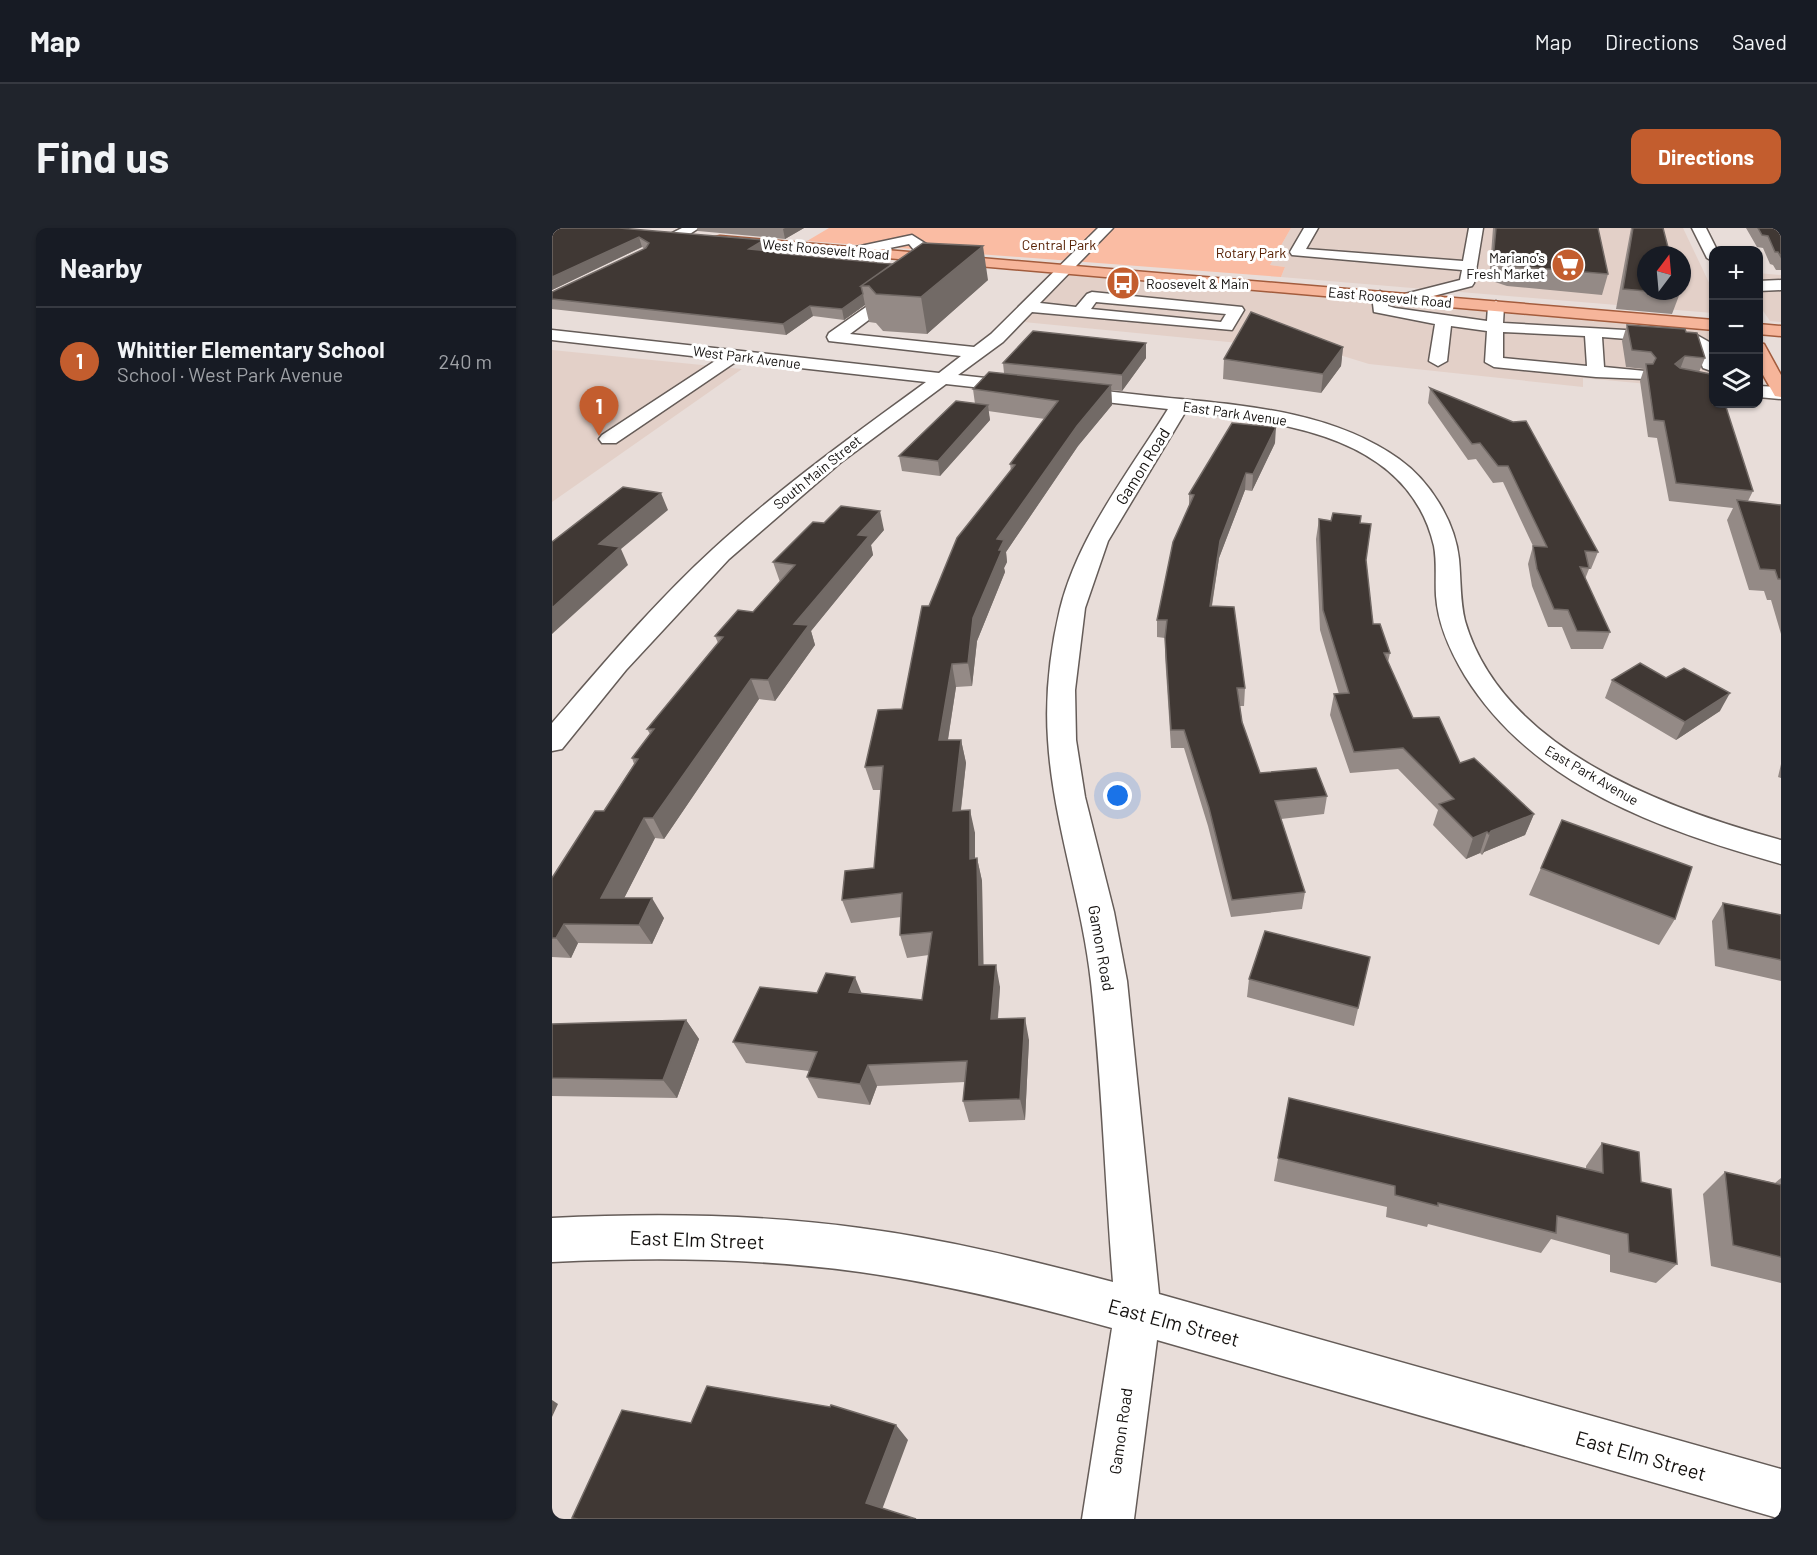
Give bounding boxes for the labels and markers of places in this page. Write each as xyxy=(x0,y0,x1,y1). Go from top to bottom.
supermarket icon: Mariano's Fresh Market xyxy=(1550,247,1586,283)
place label: Mariano's Fresh Market xyxy=(1466,249,1545,282)
bus stop icon: Roosevelt & Main xyxy=(1105,265,1141,301)
place label: Roosevelt & Main xyxy=(1146,275,1249,292)
pin: 1 xyxy=(580,386,618,436)

